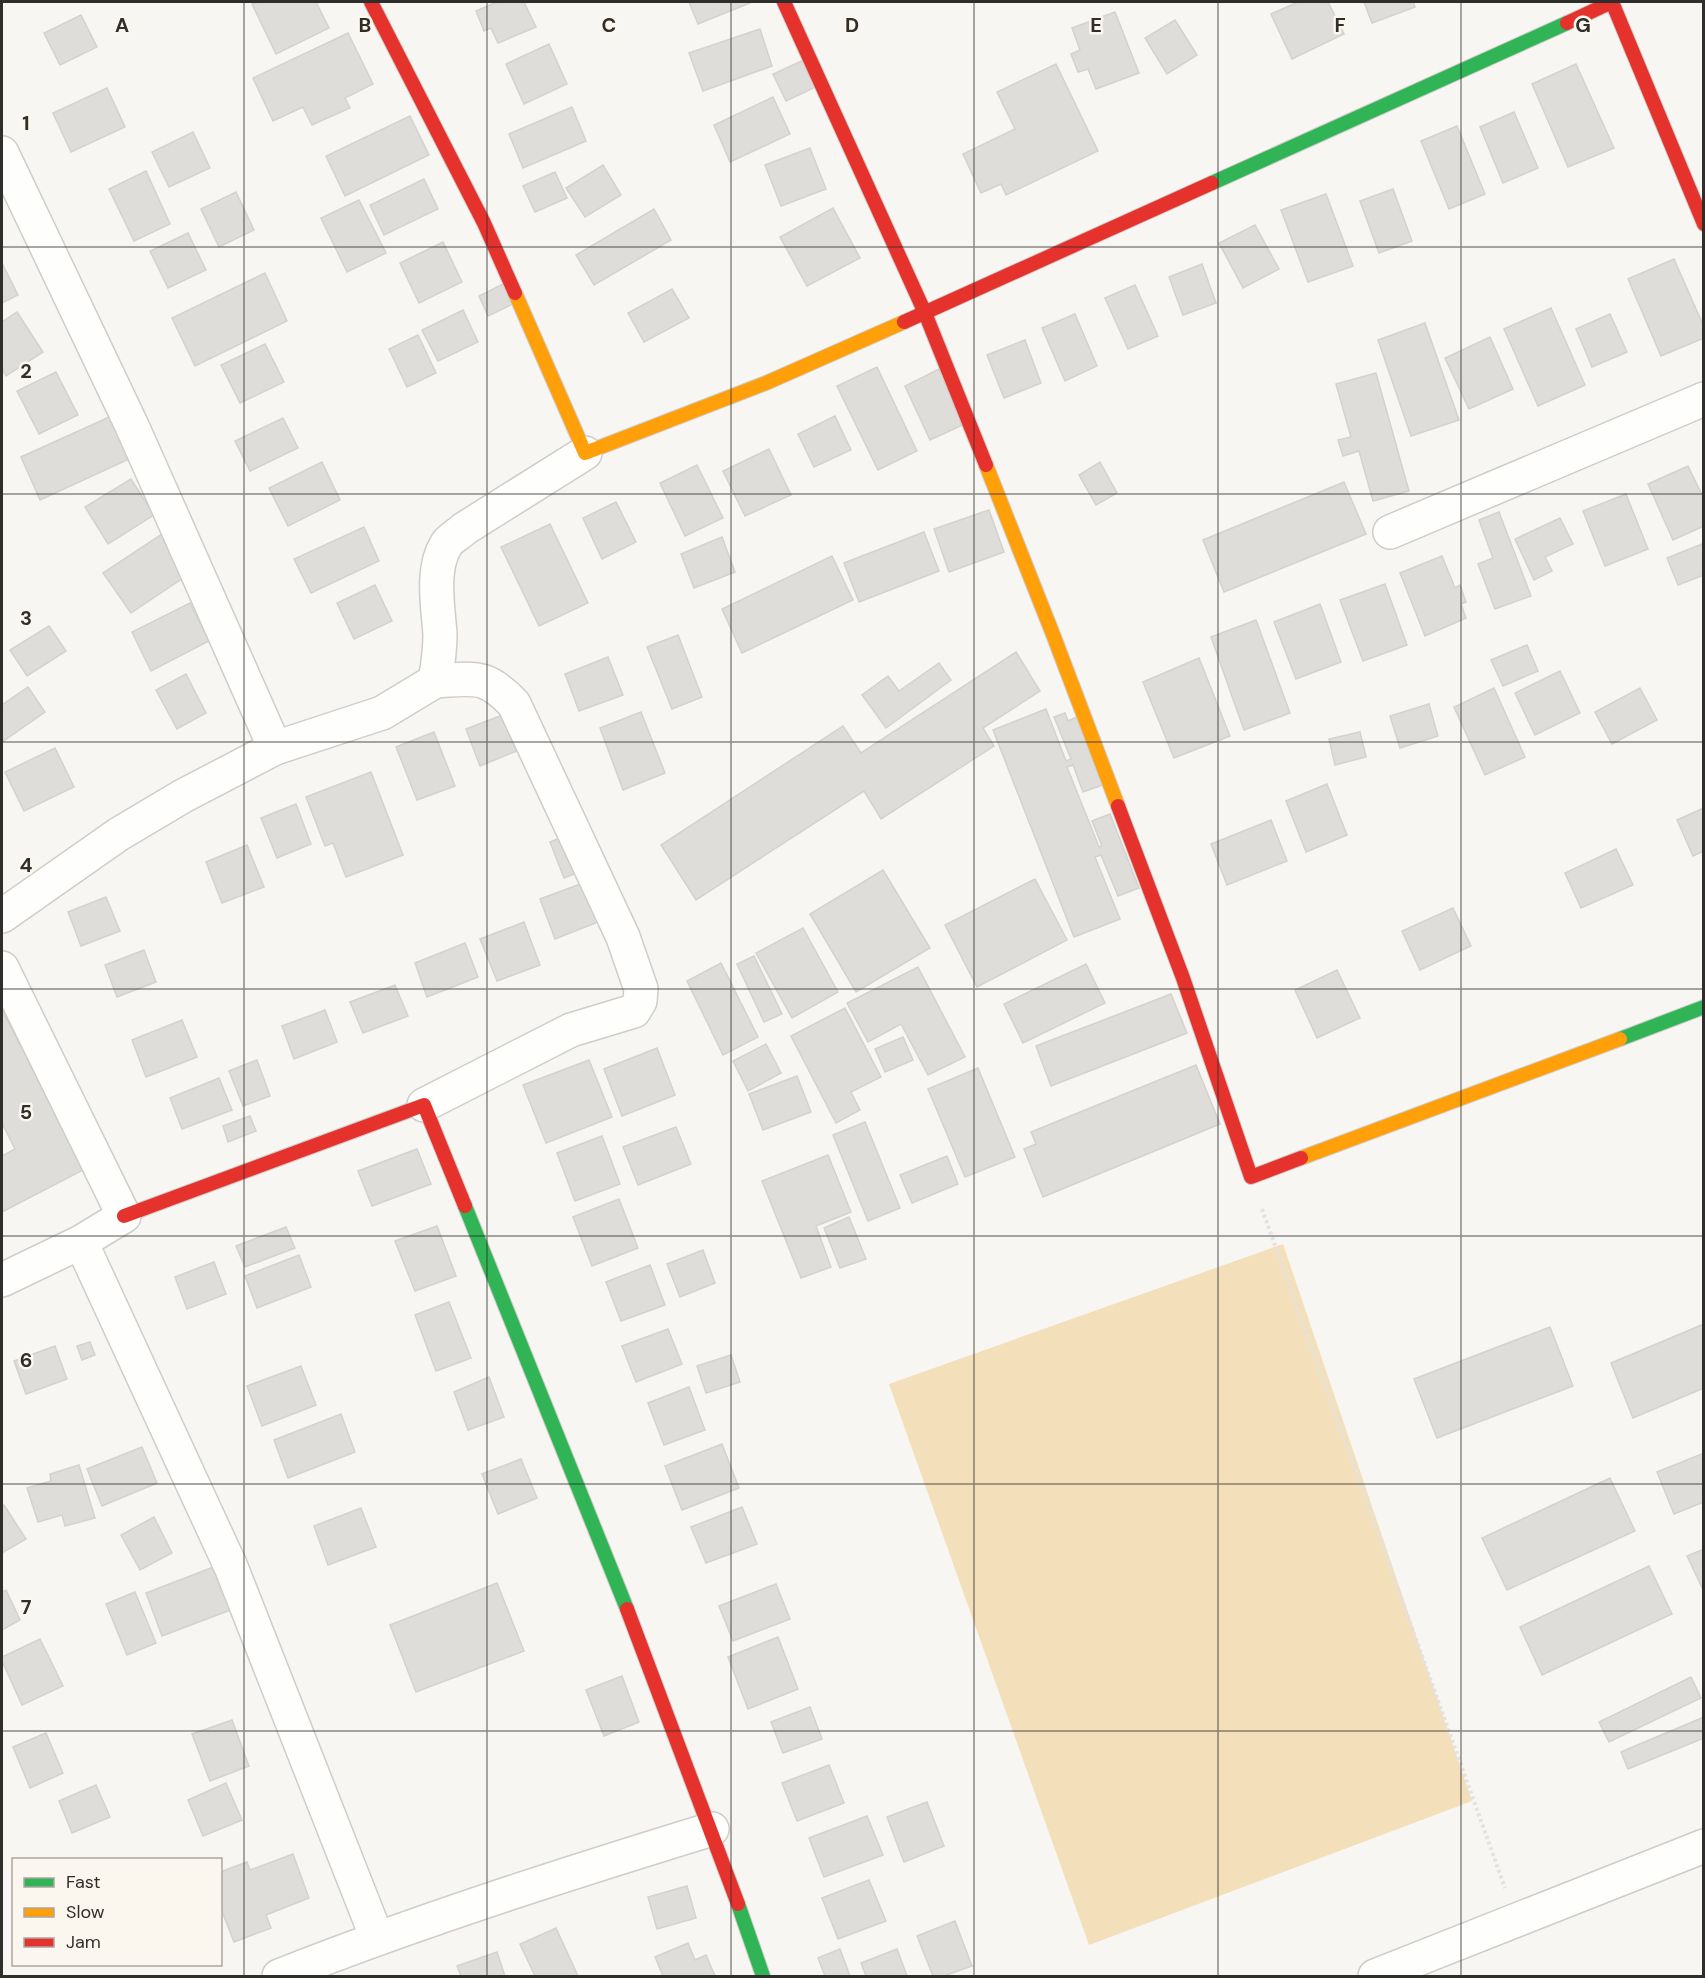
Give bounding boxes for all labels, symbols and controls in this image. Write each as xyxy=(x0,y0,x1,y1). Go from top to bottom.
text: A xyxy=(115,12,129,38)
text: B xyxy=(359,12,371,38)
text: C xyxy=(602,12,616,38)
text: D xyxy=(845,12,859,38)
text: E xyxy=(1090,12,1102,38)
text: F xyxy=(1334,12,1346,38)
text: G xyxy=(1575,12,1591,38)
text: 1 xyxy=(22,110,30,136)
text: 2 xyxy=(20,358,32,384)
text: 3 xyxy=(20,605,32,631)
text: 4 xyxy=(20,852,33,878)
text: 5 xyxy=(20,1099,32,1125)
text: 6 xyxy=(20,1347,32,1373)
text: 7 xyxy=(21,1594,32,1620)
legend xyxy=(12,1858,222,1966)
text: Fast xyxy=(66,1870,101,1894)
text: Slow xyxy=(66,1900,105,1924)
text: Jam xyxy=(66,1930,101,1954)

